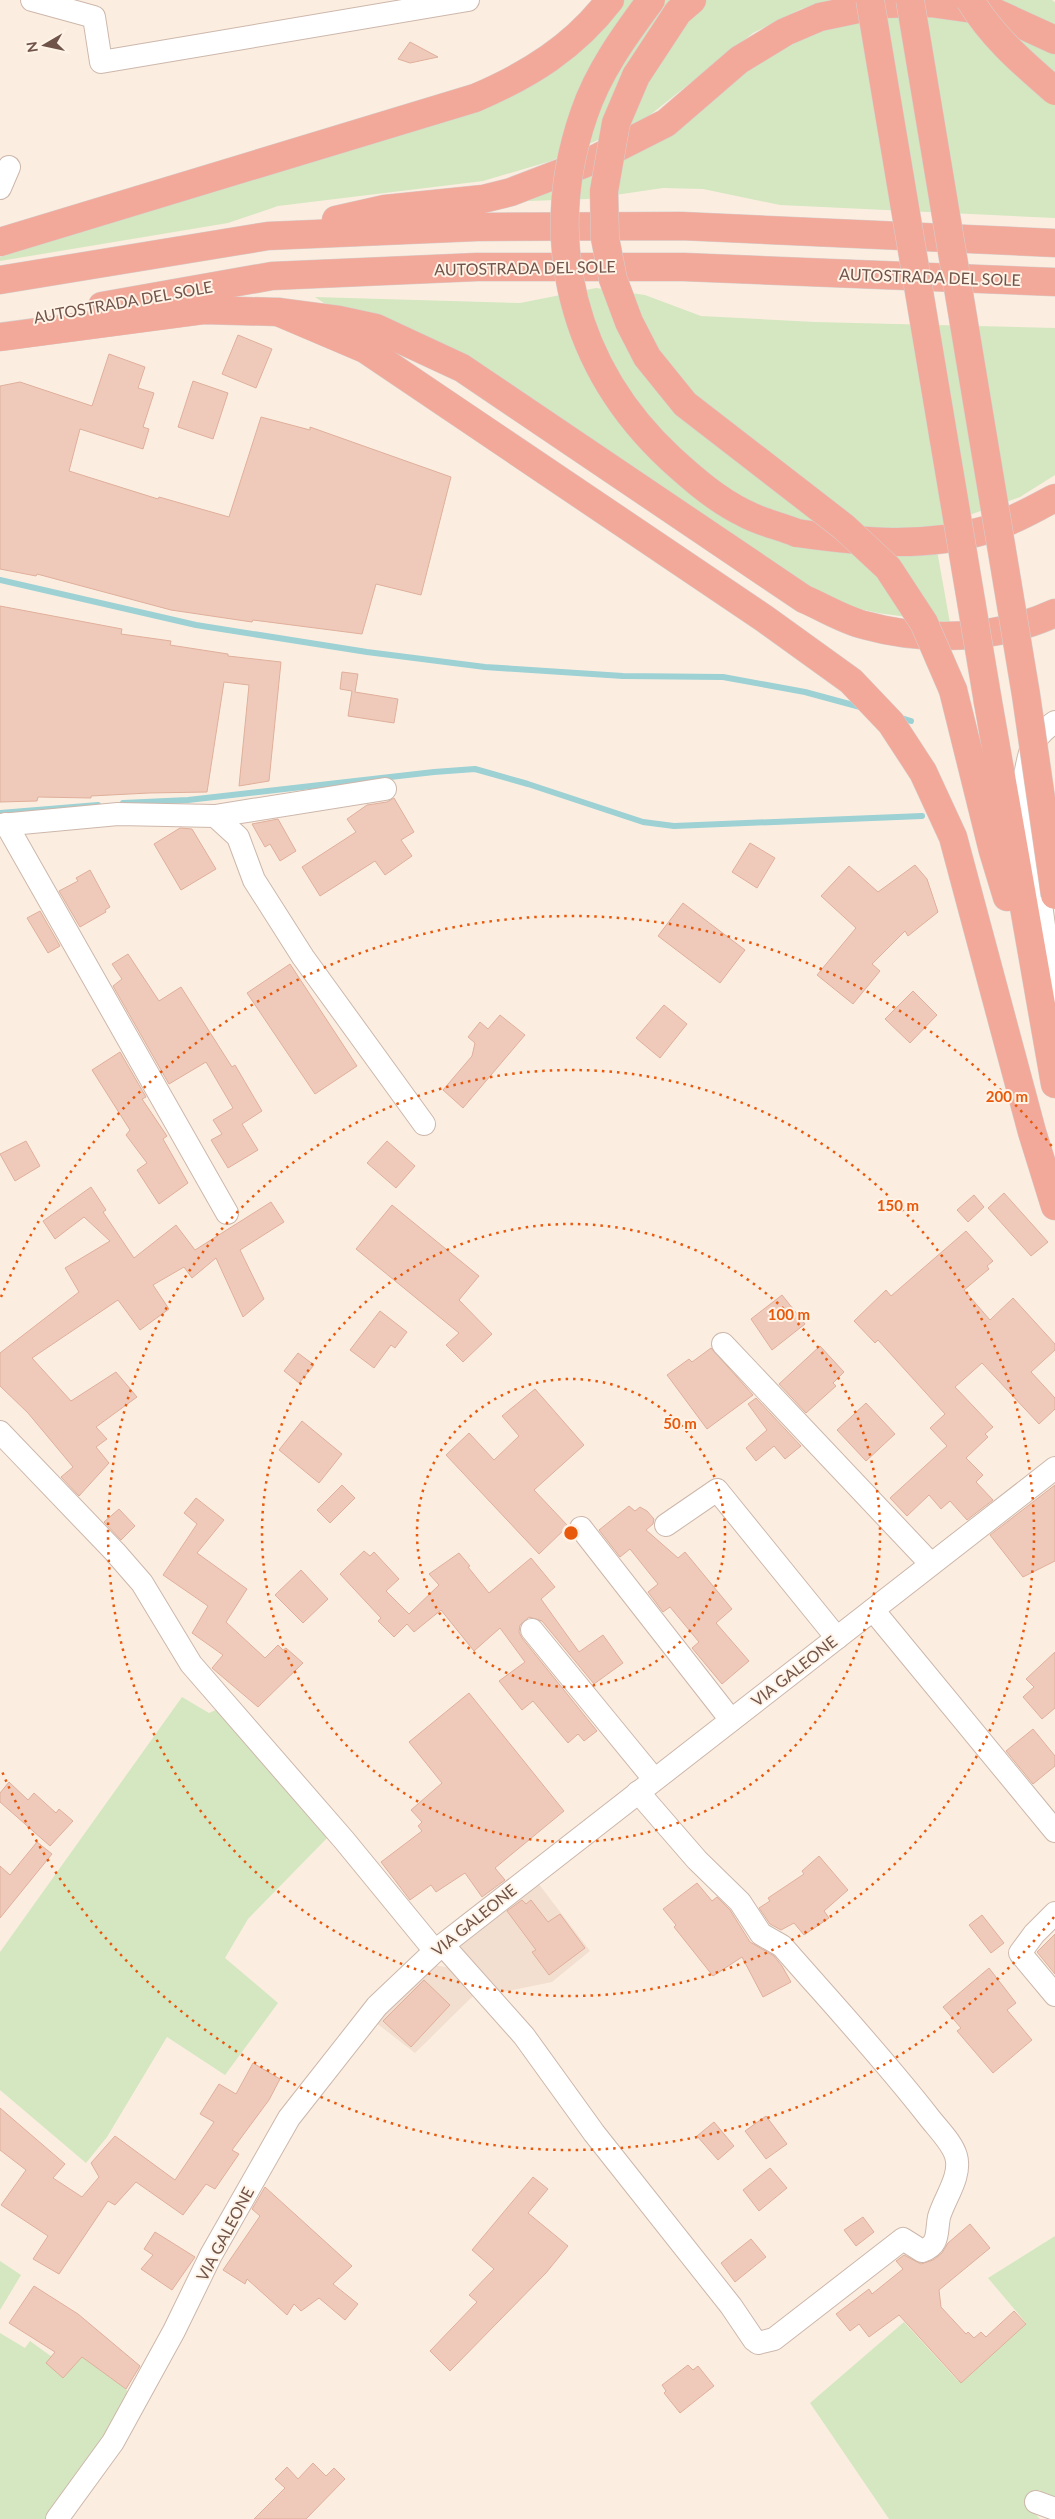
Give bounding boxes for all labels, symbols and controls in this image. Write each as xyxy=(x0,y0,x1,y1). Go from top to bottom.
north arrow xyxy=(20,20,70,70)
text: N xyxy=(22,40,41,54)
street label: AUTOSTRADA DEL SOLE xyxy=(434,256,616,279)
street label: AUTOSTRADA DEL SOLE xyxy=(839,264,1021,289)
street label: AUTOSTRADA DEL SOLE xyxy=(32,276,214,327)
text: 200 m xyxy=(986,1087,1028,1105)
text: 150 m xyxy=(877,1196,919,1214)
text: 100 m xyxy=(768,1305,810,1323)
text: 50 m xyxy=(663,1414,697,1432)
centre of rings xyxy=(562,1524,580,1542)
street label: VIA GALEONE xyxy=(747,1631,840,1710)
street label: VIA GALEONE xyxy=(427,1880,520,1960)
street label: VIA GALEONE xyxy=(192,2184,257,2284)

